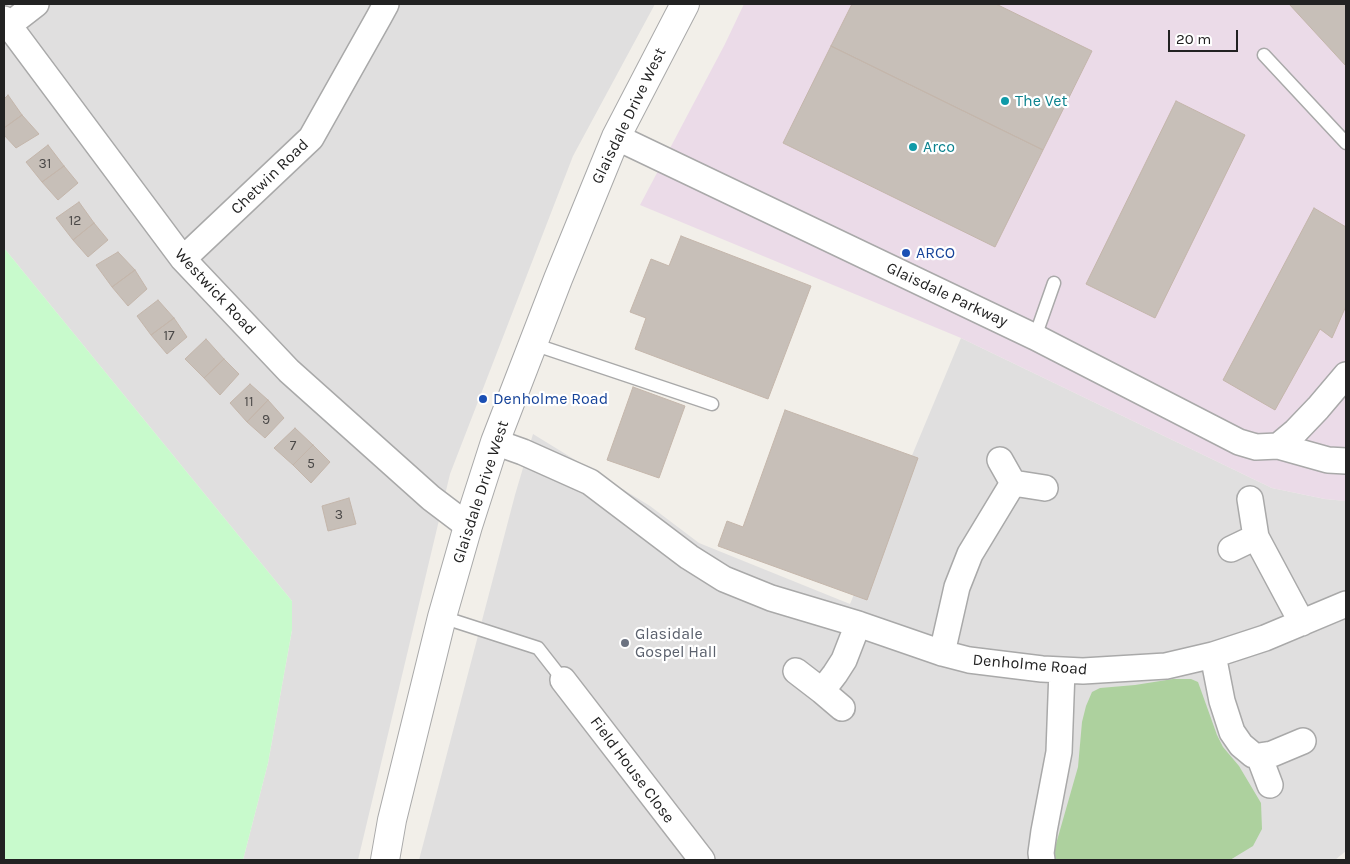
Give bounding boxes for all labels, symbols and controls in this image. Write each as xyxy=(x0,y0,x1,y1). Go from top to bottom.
scale bar xyxy=(1170,20,1240,52)
text: 20 m xyxy=(1176,30,1211,48)
street label: Glaisdale Drive West xyxy=(588,45,670,187)
place label: The Vet xyxy=(1015,91,1067,111)
marker: The Vet xyxy=(999,95,1011,107)
street label: Chetwin Road xyxy=(227,135,313,219)
place label: Arco xyxy=(923,137,955,157)
marker: Arco xyxy=(907,141,919,153)
house number: 31 xyxy=(39,156,51,172)
house number: 12 xyxy=(69,213,81,229)
place label: ARCO xyxy=(916,243,955,263)
street label: Westwick Road xyxy=(170,245,260,339)
marker: ARCO xyxy=(900,247,912,259)
street label: Glaisdale Parkway xyxy=(883,258,1011,332)
house number: 17 xyxy=(163,328,175,344)
place label: Denholme Road xyxy=(493,389,608,409)
marker: Denholme Road xyxy=(477,393,489,405)
house number: 11 xyxy=(244,394,254,410)
house number: 9 xyxy=(262,412,270,428)
street label: Glaisdale Drive West xyxy=(449,418,513,566)
house number: 7 xyxy=(290,438,296,454)
house number: 5 xyxy=(307,456,315,472)
house number: 3 xyxy=(335,507,343,523)
place label: Glasidale Gospel Hall xyxy=(635,624,717,662)
marker: Glasidale Gospel Hall xyxy=(619,637,631,649)
street label: Denholme Road xyxy=(972,650,1088,680)
street label: Field House Close xyxy=(586,713,678,827)

